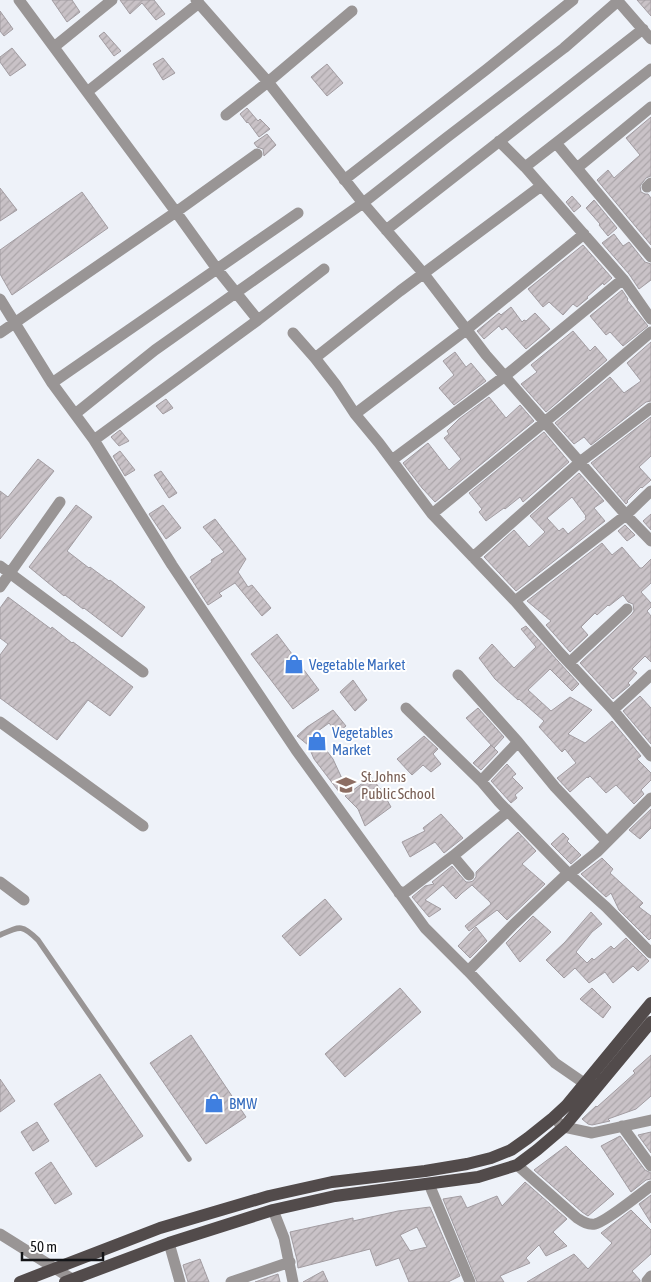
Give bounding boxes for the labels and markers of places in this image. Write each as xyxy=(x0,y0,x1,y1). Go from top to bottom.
shop icon: Vegetable Market xyxy=(283,653,305,675)
place label: Vegetable Market xyxy=(309,656,406,673)
place label: Vegetables Market xyxy=(332,724,393,758)
shop icon: Vegetables Market xyxy=(306,730,328,752)
place label: St.Johns Public School xyxy=(361,768,435,802)
school or university icon: St.Johns Public School xyxy=(335,774,357,796)
shop icon: BMW xyxy=(203,1092,225,1114)
place label: BMW xyxy=(229,1095,257,1112)

